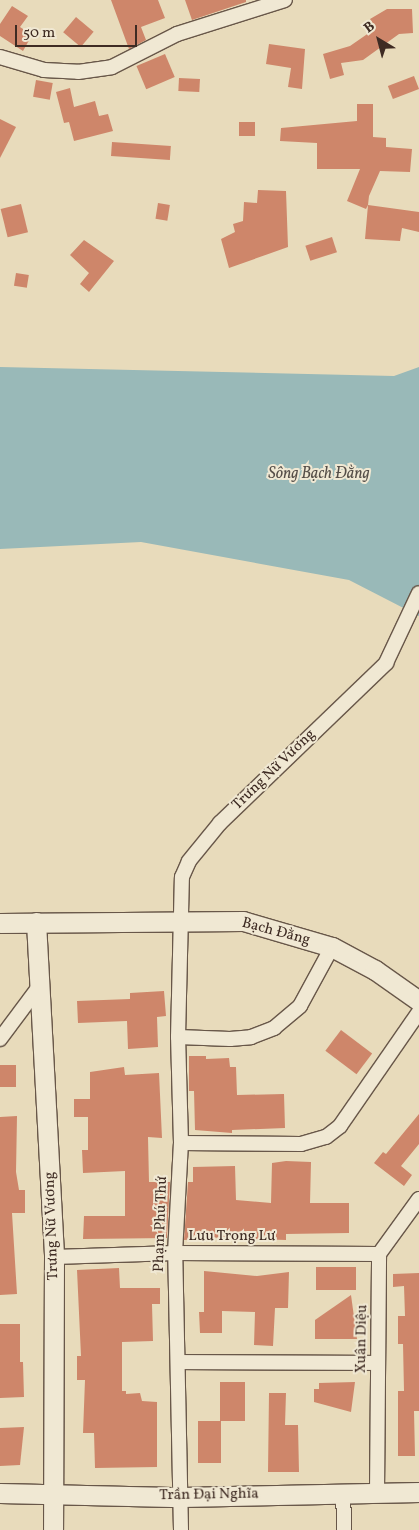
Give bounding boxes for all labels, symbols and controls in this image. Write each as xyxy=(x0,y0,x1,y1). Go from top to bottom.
scale bar xyxy=(18,15,140,47)
north arrow xyxy=(354,15,404,65)
text: B xyxy=(360,17,379,38)
text: 50 m xyxy=(23,23,55,44)
water label: Sông Bạch Đằng xyxy=(268,464,370,484)
street label: Trưng Nữ Vương xyxy=(229,726,319,814)
street label: Bạch Đằng xyxy=(240,914,312,950)
street label: Trưng Nữ Vương xyxy=(41,1171,63,1281)
street label: Phạm Phú Thứ xyxy=(150,1175,172,1273)
street label: Lưu Trọng Lư xyxy=(188,1228,276,1246)
street label: Xuân Diệu xyxy=(352,1305,372,1373)
street label: Trần Đại Nghĩa xyxy=(159,1485,259,1505)

